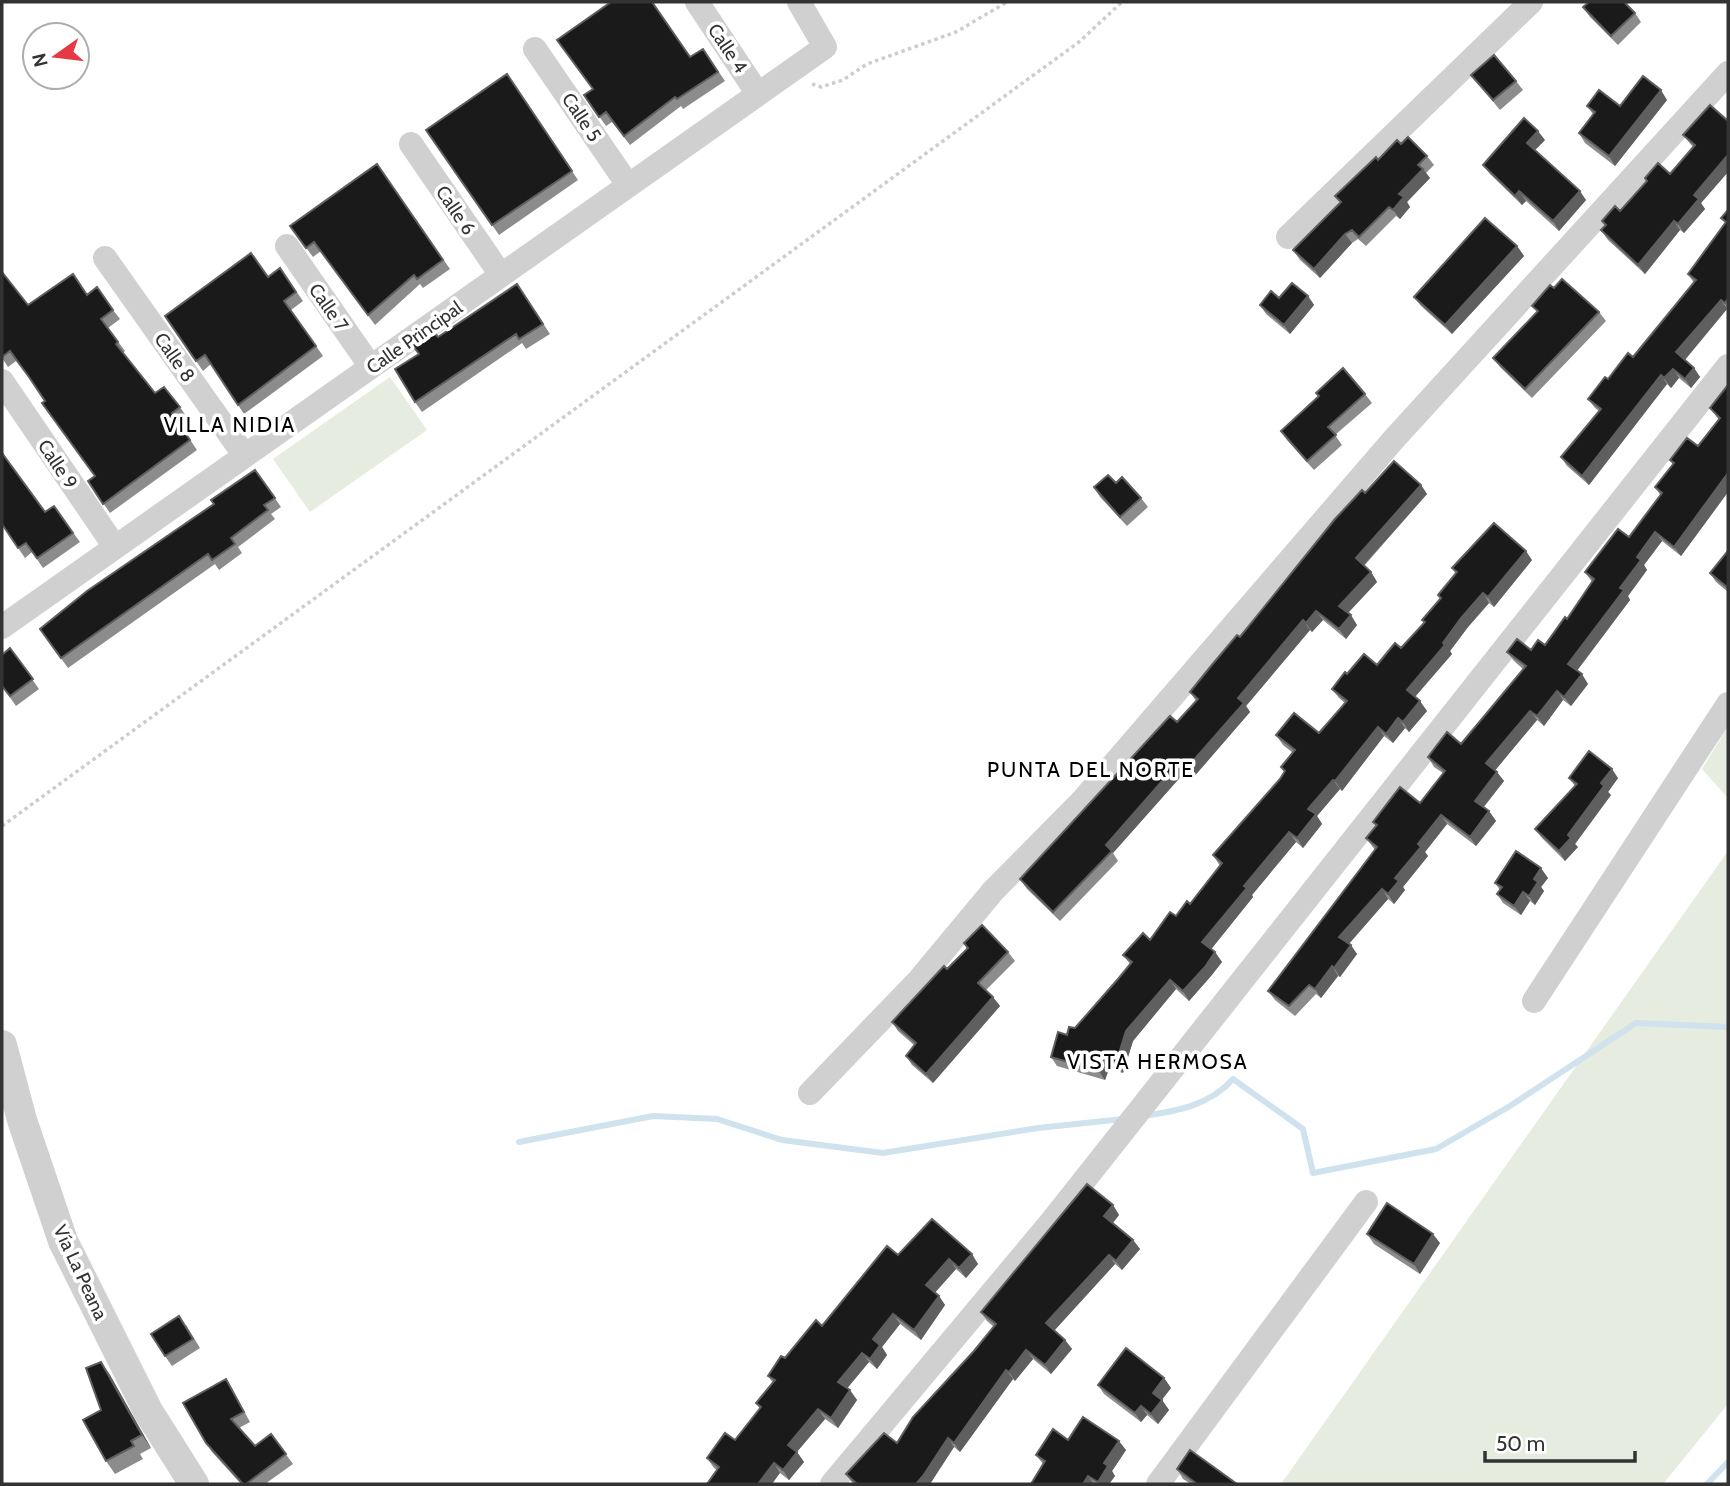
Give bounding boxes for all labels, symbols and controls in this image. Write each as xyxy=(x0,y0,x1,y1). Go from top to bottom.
street label: Calle 4 xyxy=(703,19,752,77)
north arrow xyxy=(21,21,91,91)
text: N xyxy=(27,51,53,69)
street label: Calle 5 xyxy=(557,88,606,146)
street label: Calle 6 xyxy=(431,181,480,239)
street label: Calle 7 xyxy=(304,279,354,336)
street label: Calle Principal xyxy=(362,296,467,379)
street label: Calle 8 xyxy=(149,328,200,386)
district label: VILLA NIDIA xyxy=(164,412,296,437)
street label: Calle 9 xyxy=(33,435,82,493)
district label: PUNTA DEL NORTE xyxy=(987,757,1195,782)
district label: VISTA HERMOSA xyxy=(1067,1049,1249,1074)
street label: Vía La Peana xyxy=(49,1221,113,1323)
scale bar xyxy=(1485,1420,1636,1464)
text: 50 m xyxy=(1496,1431,1545,1456)

